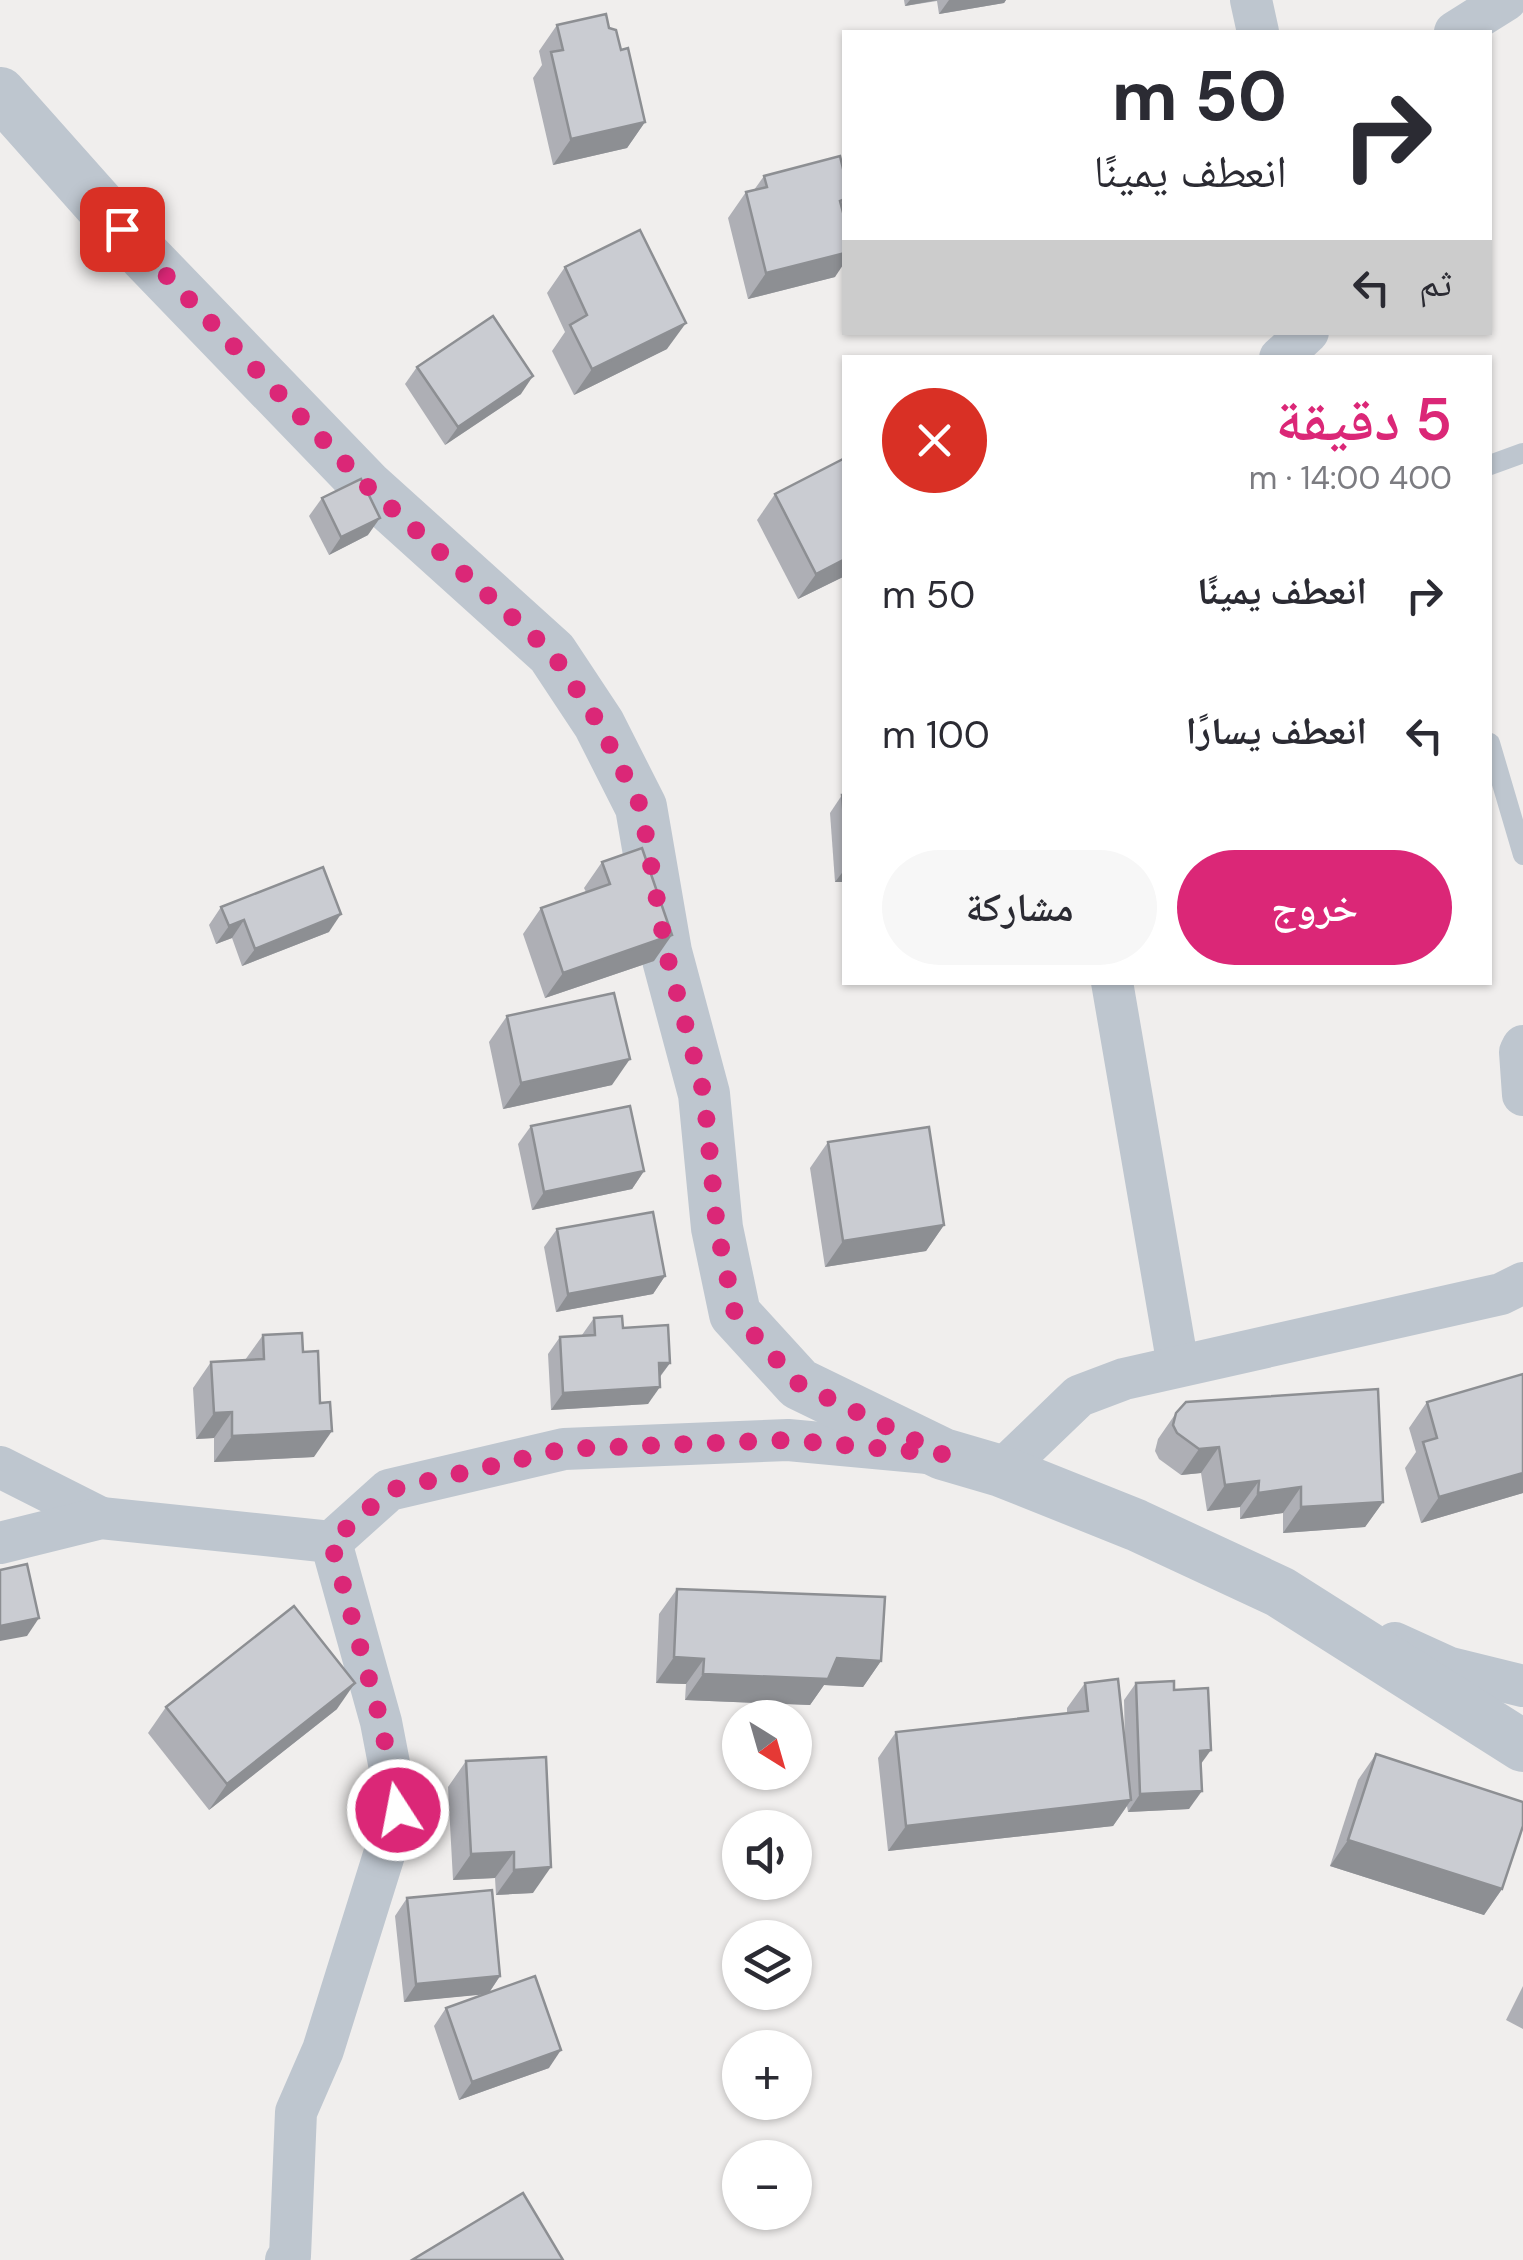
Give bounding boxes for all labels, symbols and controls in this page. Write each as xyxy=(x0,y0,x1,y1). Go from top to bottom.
text: 50 m xyxy=(1112,51,1287,142)
icon: right xyxy=(1322,70,1452,200)
text: انعطف يمينًا xyxy=(1093,142,1287,201)
pin xyxy=(80,187,165,272)
icon: arrive xyxy=(95,202,150,257)
text: ثم xyxy=(1419,258,1452,308)
icon: left xyxy=(1344,260,1399,315)
text: 5 دقيقة xyxy=(1276,380,1452,459)
button: close xyxy=(882,388,987,493)
text: 400 m · 14:00 xyxy=(1249,457,1452,499)
text: انعطف يمينًا xyxy=(1197,566,1367,616)
icon: right xyxy=(1397,568,1452,623)
text: 50 m xyxy=(882,570,975,620)
text: انعطف يسارًا xyxy=(1186,706,1367,756)
icon: left xyxy=(1397,708,1452,763)
text: 100 m xyxy=(882,710,990,760)
button: مشاركة xyxy=(882,850,1157,965)
button: خروج xyxy=(1177,850,1452,965)
north arrow xyxy=(722,1700,812,1790)
map controls xyxy=(722,1700,812,2230)
position arrow xyxy=(346,1758,450,1862)
button: sound xyxy=(722,1810,812,1900)
button: layers xyxy=(722,1920,812,2010)
button: + xyxy=(722,2030,812,2120)
button: − xyxy=(722,2140,812,2230)

